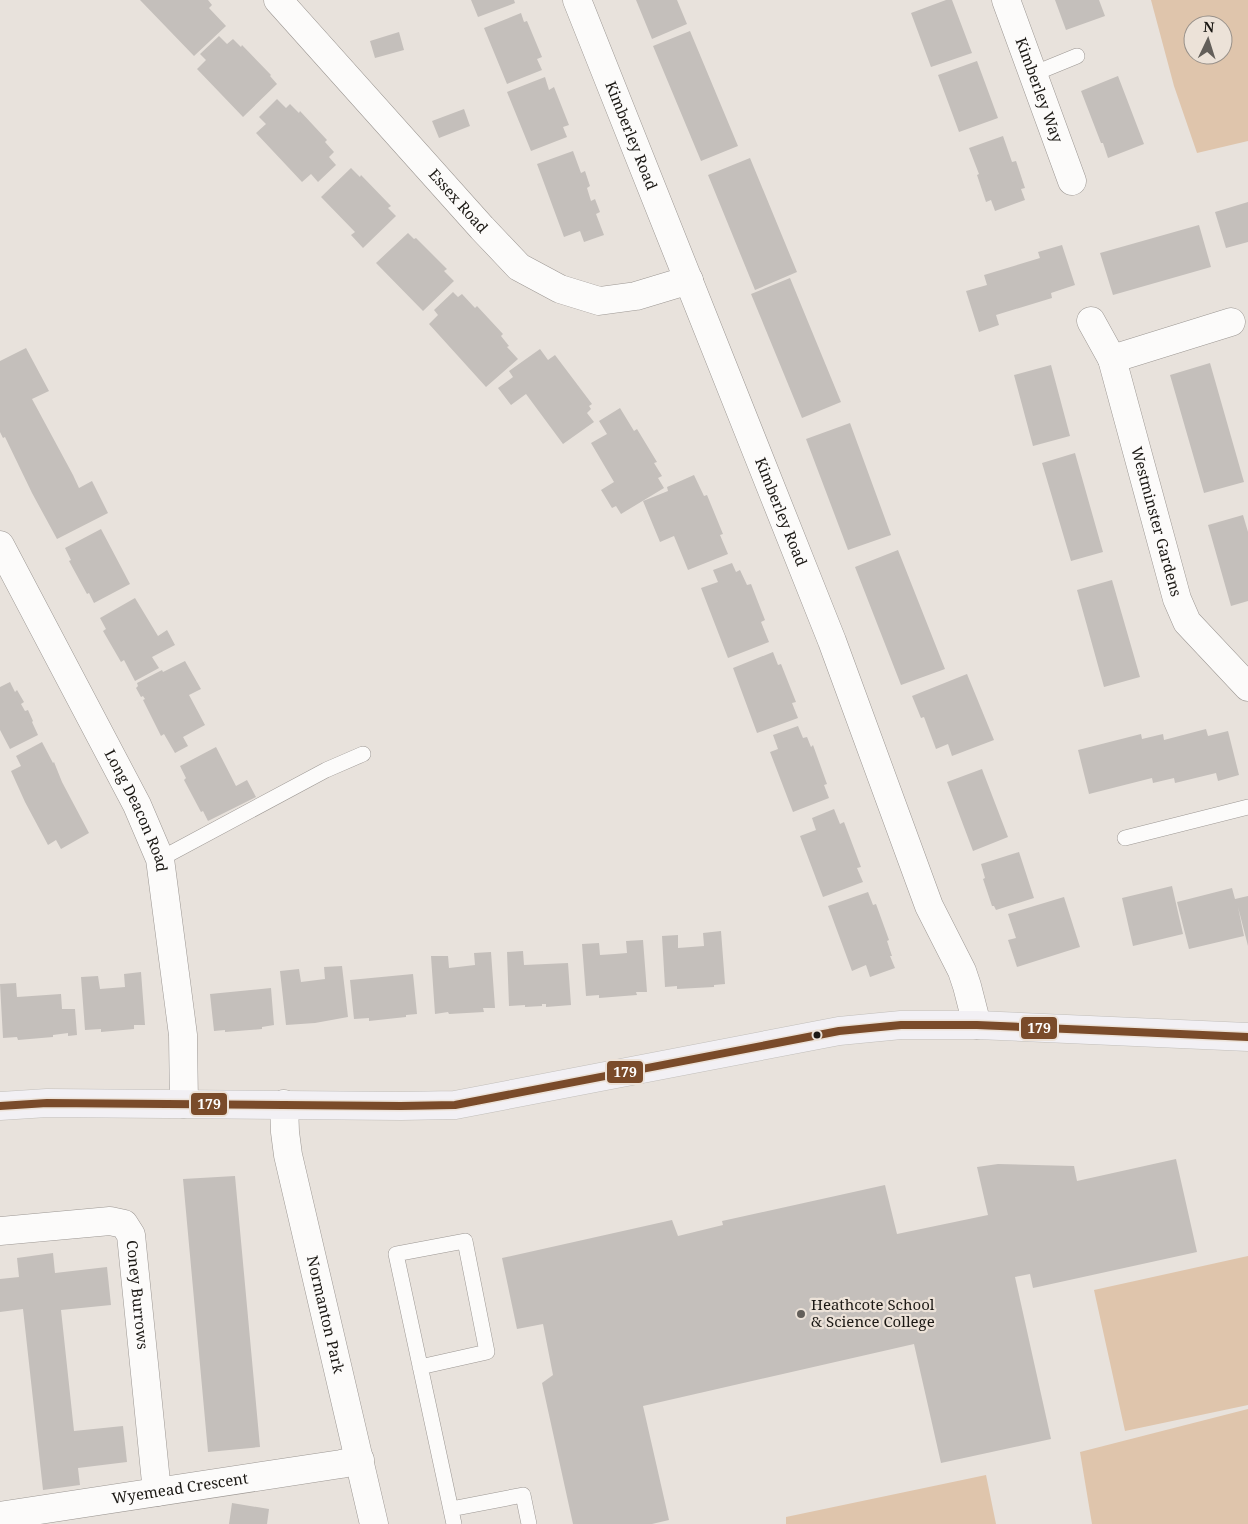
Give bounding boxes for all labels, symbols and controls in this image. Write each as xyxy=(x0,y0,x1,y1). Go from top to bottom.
north arrow xyxy=(1183,15,1233,65)
text: N xyxy=(1203,17,1215,36)
street label: Kimberley Way xyxy=(1012,35,1068,146)
street label: Kimberley Road xyxy=(601,78,662,192)
street label: Essex Road xyxy=(425,164,493,237)
street label: Westminster Gardens xyxy=(1127,444,1187,599)
street label: Kimberley Road xyxy=(751,454,812,569)
street label: Long Deacon Road xyxy=(100,746,173,873)
line badge: 179 xyxy=(1020,1016,1058,1040)
text: 179 xyxy=(1027,1018,1051,1037)
unlabelled marker xyxy=(812,1030,822,1040)
line badge: 179 xyxy=(606,1060,644,1084)
text: 179 xyxy=(613,1062,637,1081)
line badge: 179 xyxy=(190,1092,228,1116)
text: 179 xyxy=(197,1094,221,1113)
street label: Coney Burrows xyxy=(123,1239,154,1351)
street label: Normanton Park xyxy=(303,1253,350,1375)
place label: Heathcote School & Science College xyxy=(811,1294,935,1331)
marker: Heathcote School & Science College xyxy=(795,1308,807,1320)
street label: Wyemead Crescent xyxy=(110,1467,249,1508)

